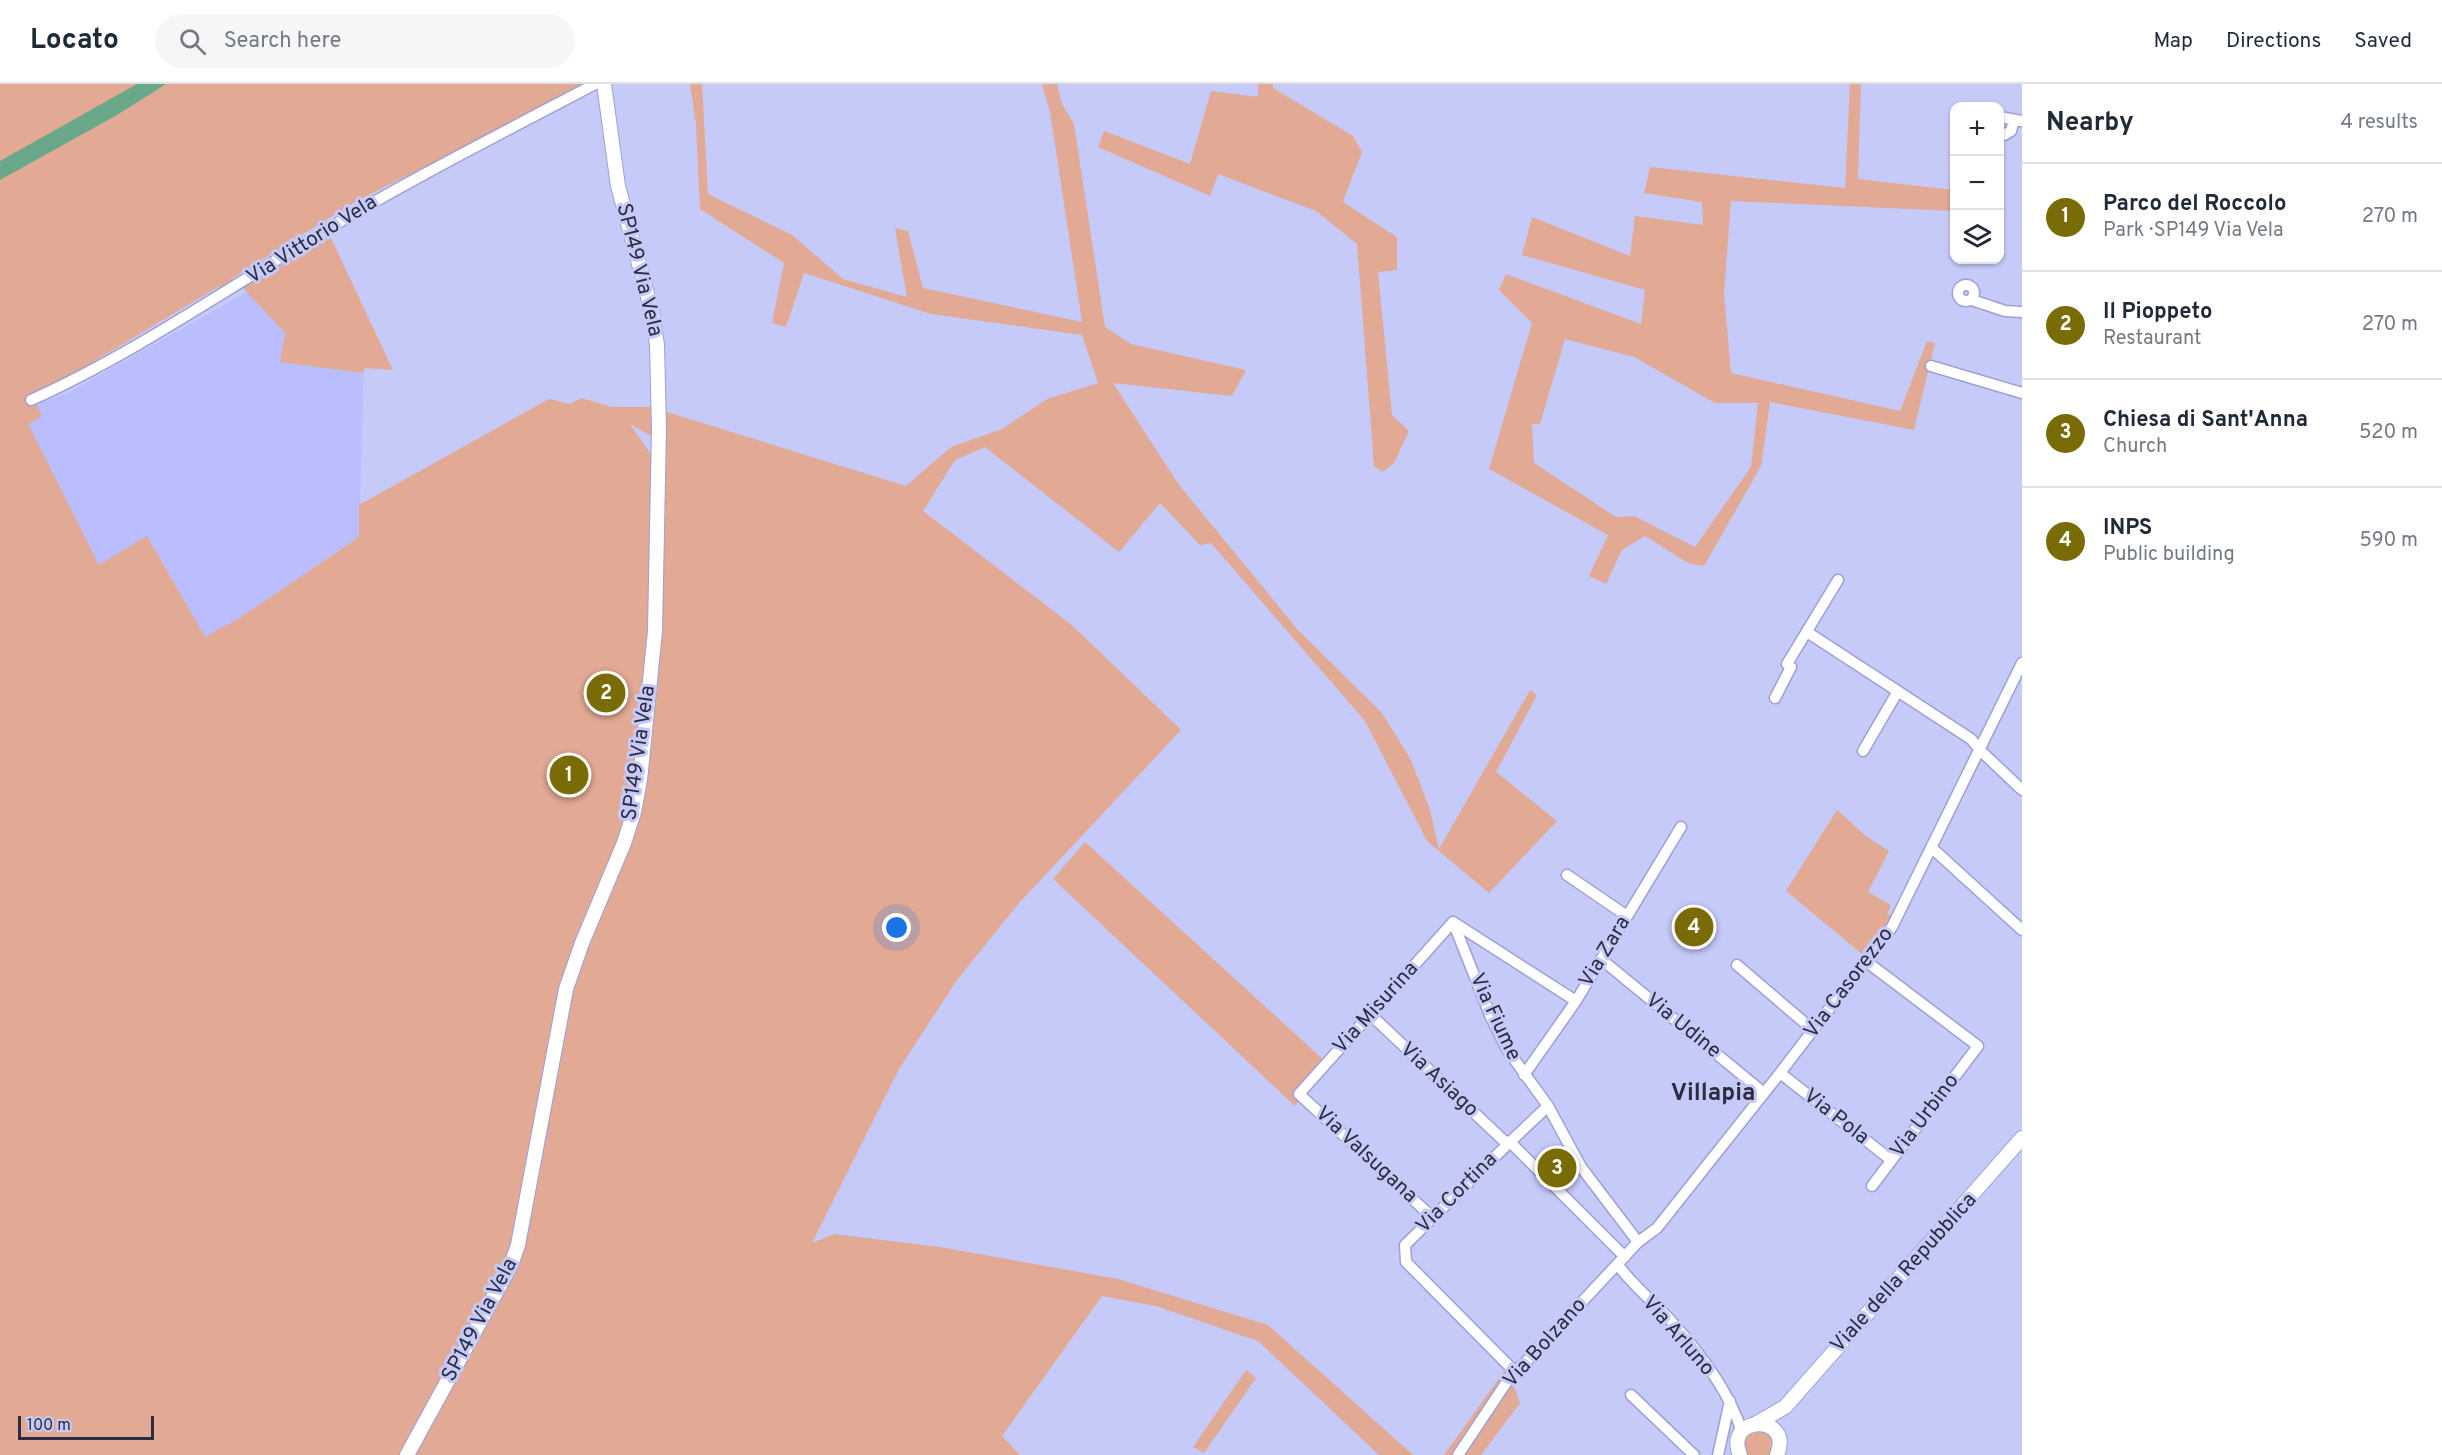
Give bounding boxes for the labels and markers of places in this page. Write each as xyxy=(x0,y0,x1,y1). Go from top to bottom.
pin: 2 xyxy=(586,670,626,716)
pin: 1 xyxy=(550,752,588,798)
pin: 4 xyxy=(1674,904,1714,950)
pin: 3 xyxy=(1538,1146,1576,1190)

